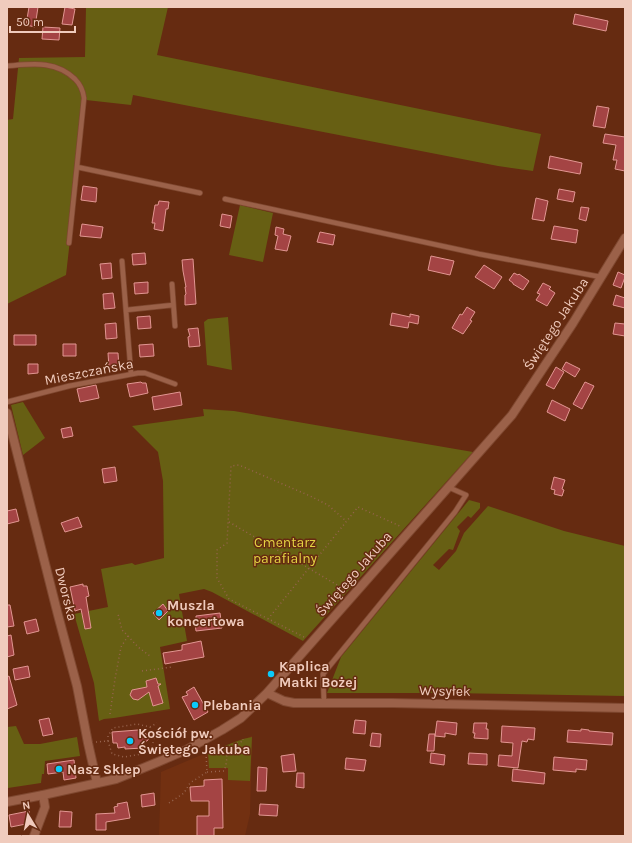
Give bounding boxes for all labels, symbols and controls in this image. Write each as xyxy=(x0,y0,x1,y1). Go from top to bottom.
scale bar xyxy=(10,8,75,34)
text: 50 m xyxy=(16,15,44,29)
street label: Świętego Jakuba xyxy=(520,274,592,374)
street label: Mieszczańska xyxy=(43,355,135,389)
street label: Świętego Jakuba xyxy=(312,528,396,620)
park label: Cmentarz parafialny xyxy=(253,534,318,567)
street label: Dworska xyxy=(51,565,81,623)
place label: Muszla koncertowa xyxy=(167,597,245,630)
marker: Muszla koncertowa xyxy=(154,608,164,618)
place label: Kaplica Matki Bożej xyxy=(279,658,357,691)
marker: Kaplica Matki Bożej xyxy=(266,669,276,679)
street label: Wysyłek xyxy=(419,682,471,700)
place label: Plebania xyxy=(203,697,261,714)
marker: Plebania xyxy=(190,700,200,710)
place label: Kościół pw. Świętego Jakuba xyxy=(138,725,250,758)
marker: Kościół pw. Świętego Jakuba xyxy=(125,736,135,746)
place label: Nasz Sklep xyxy=(67,761,141,778)
marker: Nasz Sklep xyxy=(54,764,64,774)
north arrow xyxy=(8,795,48,835)
text: N xyxy=(21,799,31,813)

